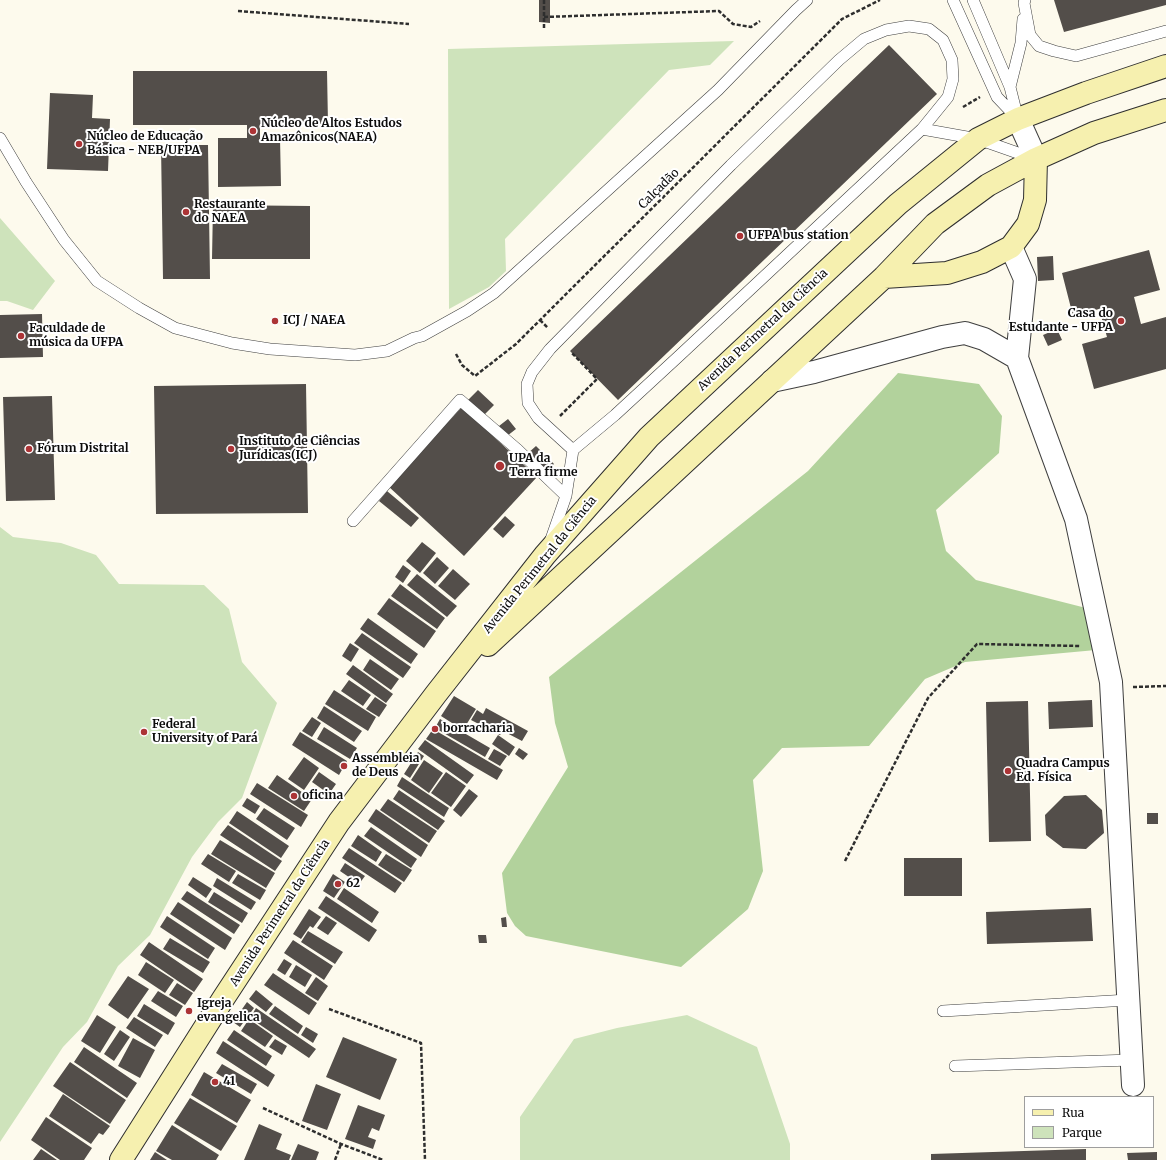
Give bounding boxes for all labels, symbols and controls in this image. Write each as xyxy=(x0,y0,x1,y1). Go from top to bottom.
place label: Núcleo de Altos Estudos Amazônicos(NAEA) xyxy=(261,117,402,145)
marker: Núcleo de Altos Estudos Amazônicos(NAEA) xyxy=(248,126,258,136)
place label: Núcleo de Educação Básica - NEB/UFPA xyxy=(87,130,203,158)
marker: Núcleo de Educação Básica - NEB/UFPA xyxy=(74,139,84,149)
street label: Calçadão xyxy=(636,166,682,212)
place label: Restaurante do NAEA xyxy=(194,198,266,226)
marker: Restaurante do NAEA xyxy=(181,207,191,217)
place label: UFPA bus station xyxy=(748,229,849,243)
marker: UFPA bus station xyxy=(735,231,745,241)
street label: Avenida Perimetral da Ciência xyxy=(695,266,831,394)
place label: Casa do Estudante - UFPA xyxy=(1009,307,1113,335)
place label: ICJ / NAEA xyxy=(283,314,345,328)
marker: ICJ / NAEA xyxy=(270,316,280,326)
marker: Casa do Estudante - UFPA xyxy=(1116,316,1126,326)
place label: Faculdade de música da UFPA xyxy=(29,322,123,350)
marker: Faculdade de música da UFPA xyxy=(16,331,26,341)
place label: Instituto de Ciências Jurídicas(ICJ) xyxy=(239,435,360,463)
place label: Fórum Distrital xyxy=(37,442,129,456)
marker: Fórum Distrital xyxy=(24,444,34,454)
marker: Instituto de Ciências Jurídicas(ICJ) xyxy=(226,444,236,454)
place label: UPA da Terra firme xyxy=(509,452,578,480)
marker: UPA da Terra firme xyxy=(494,460,506,472)
street label: Avenida Perimetral da Ciência xyxy=(480,494,600,636)
place label: Federal University of Pará xyxy=(152,718,258,746)
place label: borracharia xyxy=(443,722,513,736)
marker: borracharia xyxy=(430,724,440,734)
marker: Federal University of Pará xyxy=(139,727,149,737)
place label: Assembleia de Deus xyxy=(352,752,420,780)
place label: Quadra Campus Ed. Física xyxy=(1016,757,1110,785)
marker: Assembleia de Deus xyxy=(339,761,349,771)
marker: Quadra Campus Ed. Física xyxy=(1003,766,1013,776)
place label: oficina xyxy=(302,789,343,803)
marker: oficina xyxy=(289,791,299,801)
street label: Avenida Perimetral da Ciência xyxy=(227,837,333,989)
place label: 62 xyxy=(346,877,360,891)
marker: 62 xyxy=(333,879,343,889)
place label: Igreja evangelica xyxy=(197,997,260,1025)
marker: Igreja evangelica xyxy=(184,1006,194,1016)
place label: 41 xyxy=(223,1075,235,1089)
marker: 41 xyxy=(210,1077,220,1087)
legend xyxy=(1024,1096,1154,1148)
text: Rua xyxy=(1062,1105,1084,1120)
text: Parque xyxy=(1062,1125,1102,1140)

